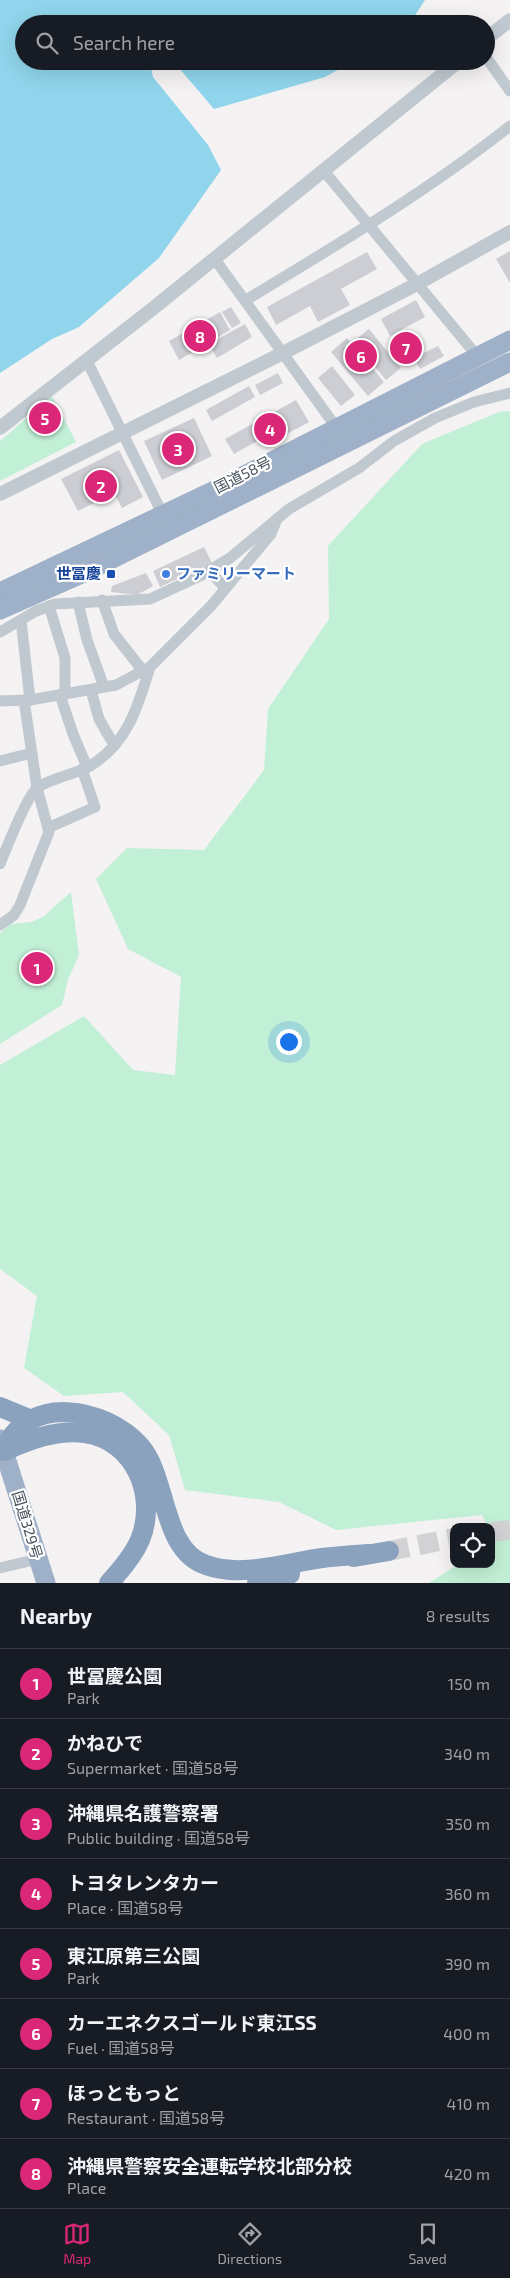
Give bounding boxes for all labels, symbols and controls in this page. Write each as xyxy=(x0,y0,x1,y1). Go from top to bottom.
search box xyxy=(15,15,495,70)
icon: search xyxy=(33,29,61,57)
text: Search here xyxy=(73,31,175,54)
pin: 8 xyxy=(184,317,216,355)
pin: 7 xyxy=(390,329,422,367)
pin: 6 xyxy=(345,337,377,375)
pin: 5 xyxy=(29,399,61,437)
pin: 4 xyxy=(254,410,286,448)
pin: 3 xyxy=(162,430,194,468)
street label: 国道58号 xyxy=(211,452,274,496)
pin: 2 xyxy=(85,467,117,505)
place label: 世冨慶 xyxy=(56,564,101,582)
place label: ファミリーマート xyxy=(176,564,296,582)
marker: 世冨慶 xyxy=(105,568,117,580)
marker: ファミリーマート xyxy=(160,568,172,580)
pin: 1 xyxy=(21,949,53,987)
your location xyxy=(276,1029,302,1055)
street label: 国道329号 xyxy=(9,1488,47,1561)
map controls xyxy=(450,1523,495,1568)
button: locate xyxy=(450,1523,495,1568)
text: Nearby xyxy=(20,1603,92,1628)
text: 8 results xyxy=(426,1606,490,1625)
text: 世冨慶公園 xyxy=(67,1664,162,1687)
text: 1 xyxy=(33,1674,39,1693)
text: 150 m xyxy=(448,1674,490,1693)
text: Park xyxy=(67,1688,100,1707)
text: かねひで xyxy=(67,1731,143,1754)
text: 2 xyxy=(31,1744,41,1763)
text: 340 m xyxy=(444,1744,490,1763)
text: Supermarket · 国道58号 xyxy=(67,1758,238,1777)
text: 沖縄県名護警察署 xyxy=(67,1801,219,1824)
text: 3 xyxy=(31,1814,41,1833)
text: 350 m xyxy=(445,1814,490,1833)
text: Public building · 国道58号 xyxy=(67,1828,250,1847)
text: トヨタレンタカー xyxy=(67,1871,219,1894)
text: 4 xyxy=(31,1884,41,1903)
text: 360 m xyxy=(445,1884,490,1903)
text: Place · 国道58号 xyxy=(67,1898,183,1917)
text: 東江原第三公園 xyxy=(67,1944,200,1967)
text: 5 xyxy=(32,1954,40,1973)
text: 390 m xyxy=(445,1954,490,1973)
text: Park xyxy=(67,1968,100,1987)
text: カーエネクスゴールド東江SS xyxy=(67,2011,317,2034)
text: 6 xyxy=(31,2024,41,2043)
text: 400 m xyxy=(443,2024,490,2043)
text: Fuel · 国道58号 xyxy=(67,2038,175,2057)
text: ほっともっと xyxy=(67,2081,181,2104)
text: 7 xyxy=(32,2094,40,2113)
text: 410 m xyxy=(447,2094,490,2113)
text: Restaurant · 国道58号 xyxy=(67,2108,225,2127)
text: 沖縄県警察安全運転学校北部分校 xyxy=(67,2154,352,2177)
text: 8 xyxy=(31,2164,41,2183)
text: 420 m xyxy=(444,2164,490,2183)
text: Place xyxy=(67,2178,106,2197)
tab: Map xyxy=(63,2220,91,2267)
tab: Directions xyxy=(218,2220,282,2267)
tab: Saved xyxy=(408,2220,447,2267)

